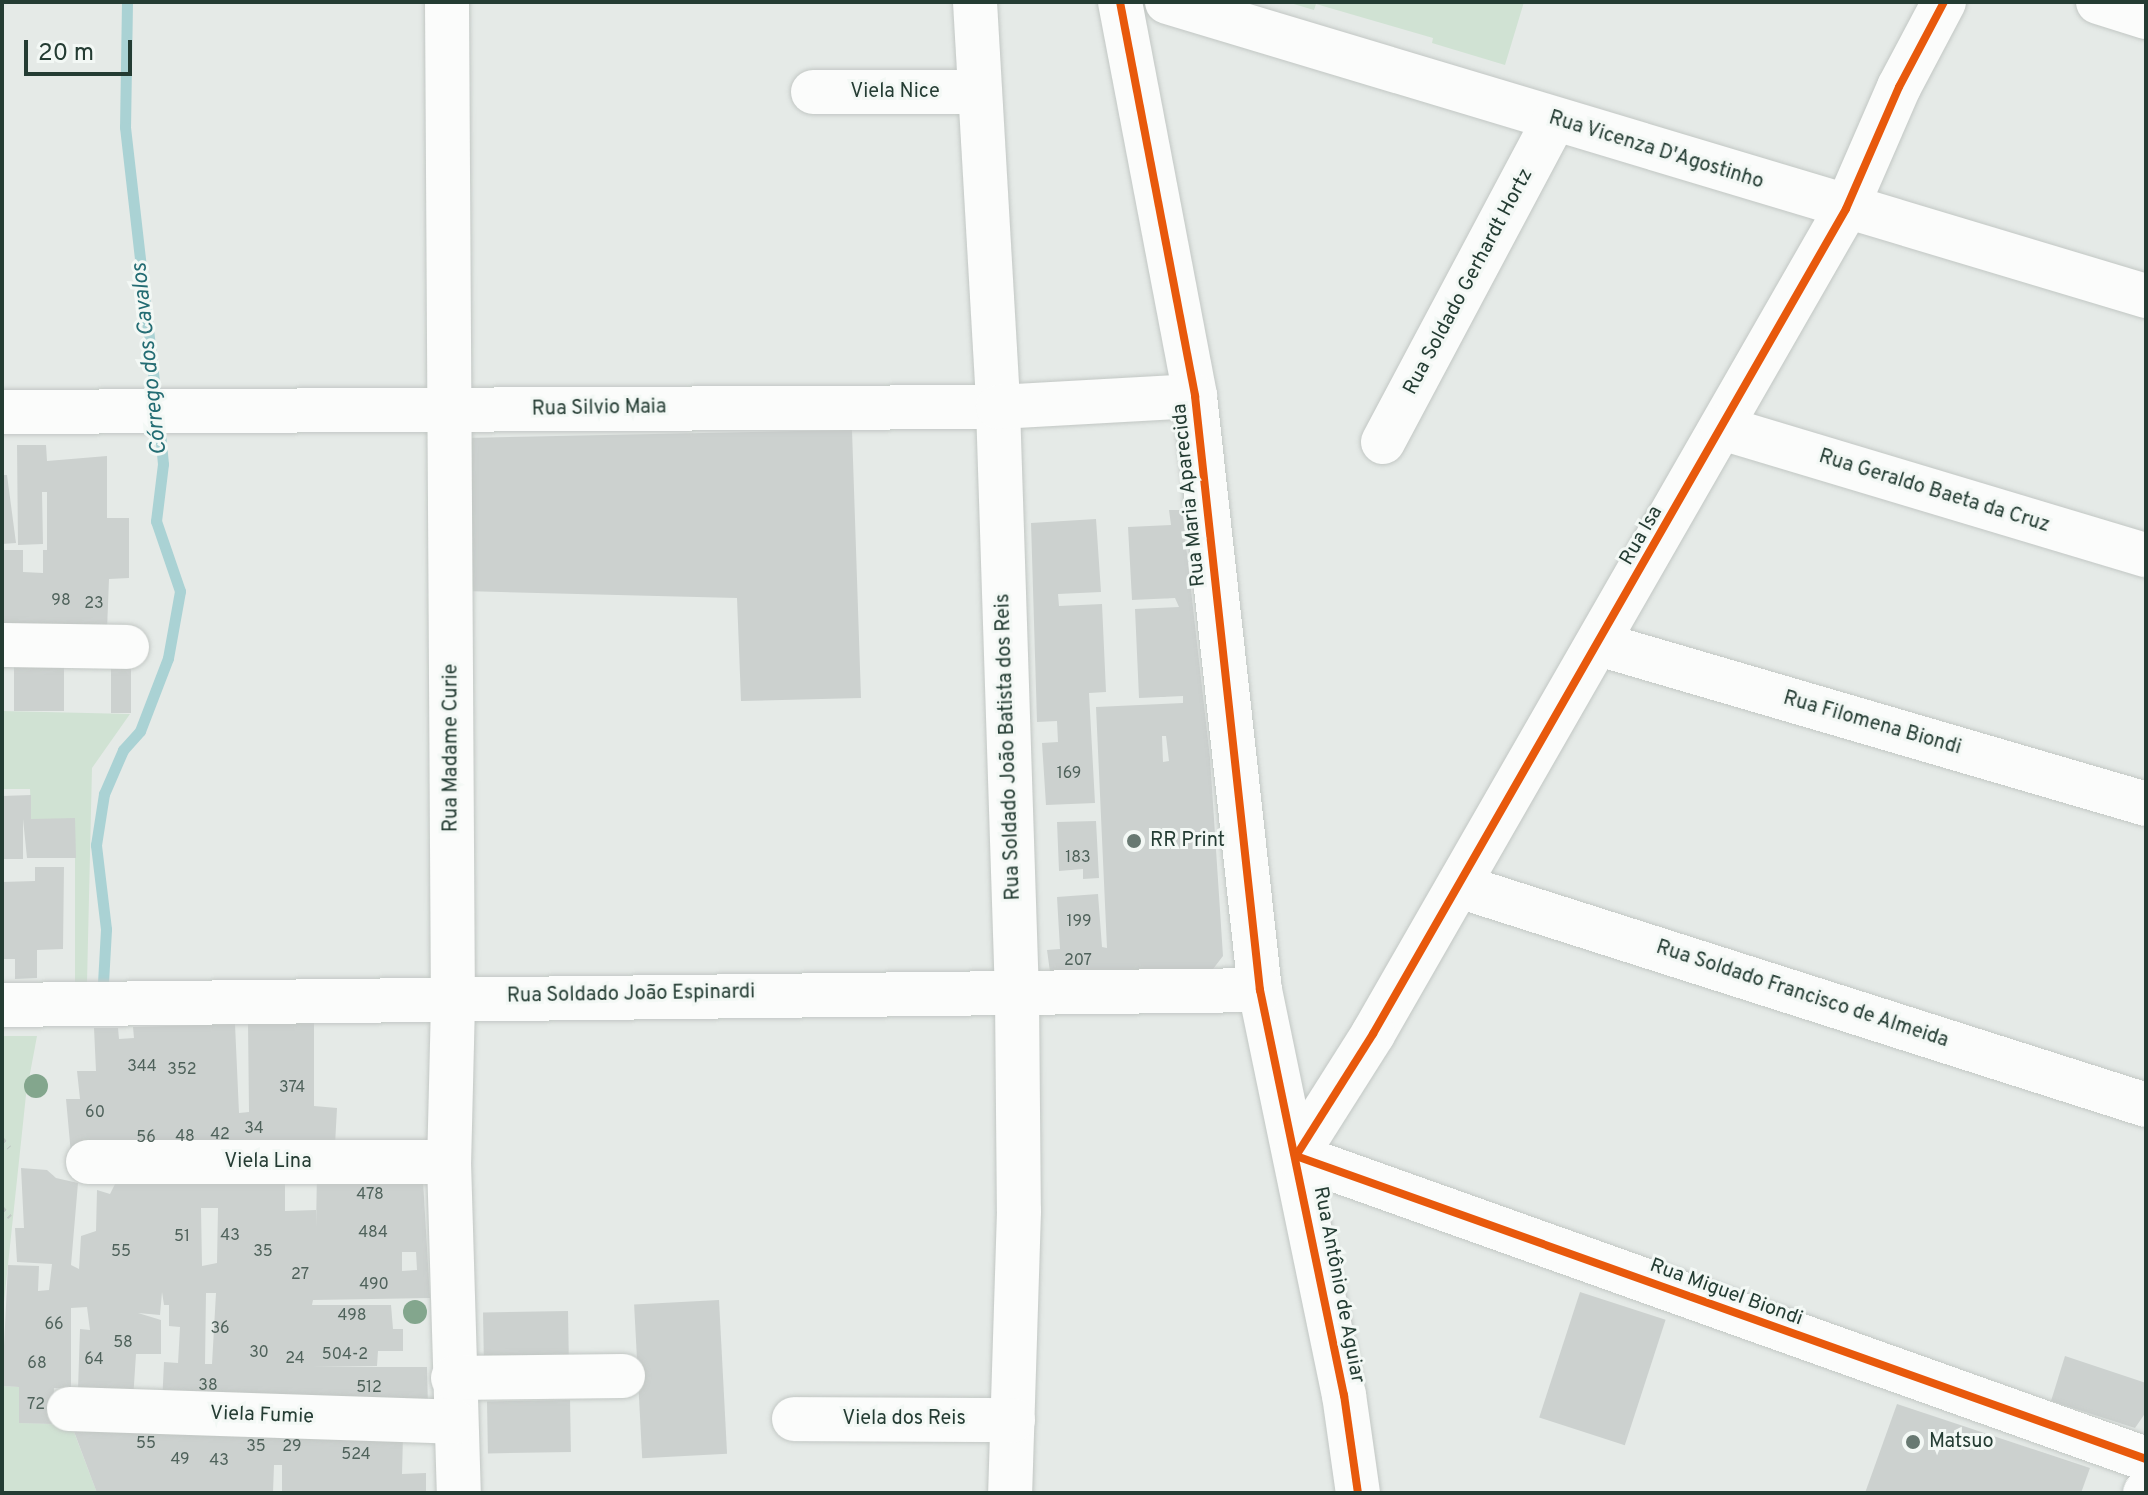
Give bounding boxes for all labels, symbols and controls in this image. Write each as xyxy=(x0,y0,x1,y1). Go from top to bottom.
scale bar xyxy=(28,24,136,74)
text: 20 m xyxy=(38,39,94,69)
street label: Viela Nice xyxy=(850,80,940,104)
street label: Rua Vicenza D'Agostinho xyxy=(1545,107,1767,195)
street label: Rua Soldado Gerhardt Hortz xyxy=(1399,165,1539,399)
water label: Córrego dos Cavalos xyxy=(127,262,173,456)
street label: Rua Silvio Maia xyxy=(531,396,667,422)
street label: Rua Maria Aparecida xyxy=(1168,402,1212,588)
street label: Rua Geraldo Baeta da Cruz xyxy=(1816,445,2052,539)
street label: Rua Isa xyxy=(1615,502,1669,570)
house number: 98 xyxy=(51,591,71,611)
street label: Rua Soldado João Batista dos Reis xyxy=(992,593,1026,901)
house number: 23 xyxy=(84,594,104,614)
street label: Rua Madame Curie xyxy=(440,664,464,832)
street label: Rua Filomena Biondi xyxy=(1780,687,1964,761)
house number: 169 xyxy=(1057,764,1081,784)
place label: RR Print xyxy=(1150,829,1225,853)
marker: RR Print xyxy=(1125,832,1143,850)
house number: 183 xyxy=(1065,848,1091,868)
house number: 199 xyxy=(1066,912,1092,932)
street label: Rua Soldado Francisco de Almeida xyxy=(1652,936,1952,1054)
house number: 207 xyxy=(1064,951,1092,971)
street label: Rua Soldado João Espinardi xyxy=(507,981,755,1009)
house number: 344 xyxy=(127,1057,157,1077)
house number: 352 xyxy=(167,1060,197,1080)
house number: 374 xyxy=(279,1078,305,1098)
house number: 60 xyxy=(85,1103,105,1123)
house number: 34 xyxy=(244,1119,264,1139)
house number: 42 xyxy=(210,1125,230,1145)
house number: 48 xyxy=(175,1127,195,1147)
house number: 56 xyxy=(136,1128,156,1148)
street label: Viela Lina xyxy=(224,1150,312,1174)
street label: Rua Antônio de Aguiar xyxy=(1307,1184,1369,1386)
house number: 478 xyxy=(356,1185,384,1205)
house number: 484 xyxy=(358,1223,388,1243)
house number: 43 xyxy=(220,1226,240,1246)
house number: 51 xyxy=(174,1227,190,1247)
house number: 55 xyxy=(111,1242,131,1262)
house number: 35 xyxy=(253,1242,273,1262)
street label: Rua Miguel Biondi xyxy=(1646,1254,1806,1332)
house number: 27 xyxy=(291,1265,309,1285)
house number: 490 xyxy=(359,1275,389,1295)
house number: 498 xyxy=(337,1306,367,1326)
house number: 66 xyxy=(44,1315,64,1335)
house number: 36 xyxy=(210,1319,230,1339)
house number: 58 xyxy=(113,1333,133,1353)
house number: 30 xyxy=(249,1343,269,1363)
house number: 504-2 xyxy=(322,1345,368,1365)
house number: 24 xyxy=(285,1349,305,1369)
house number: 64 xyxy=(84,1350,104,1370)
house number: 68 xyxy=(27,1354,47,1374)
house number: 38 xyxy=(198,1376,218,1396)
house number: 512 xyxy=(356,1378,382,1398)
house number: 72 xyxy=(27,1395,45,1415)
street label: Viela Fumie xyxy=(210,1402,314,1430)
street label: Viela dos Reis xyxy=(842,1407,966,1431)
place label: Matsuo xyxy=(1929,1430,1994,1454)
marker: Matsuo xyxy=(1904,1433,1922,1451)
house number: 55 xyxy=(136,1434,156,1454)
house number: 35 xyxy=(246,1437,266,1457)
house number: 29 xyxy=(282,1437,302,1457)
house number: 524 xyxy=(341,1445,371,1465)
house number: 49 xyxy=(170,1450,190,1470)
house number: 43 xyxy=(209,1451,229,1471)

